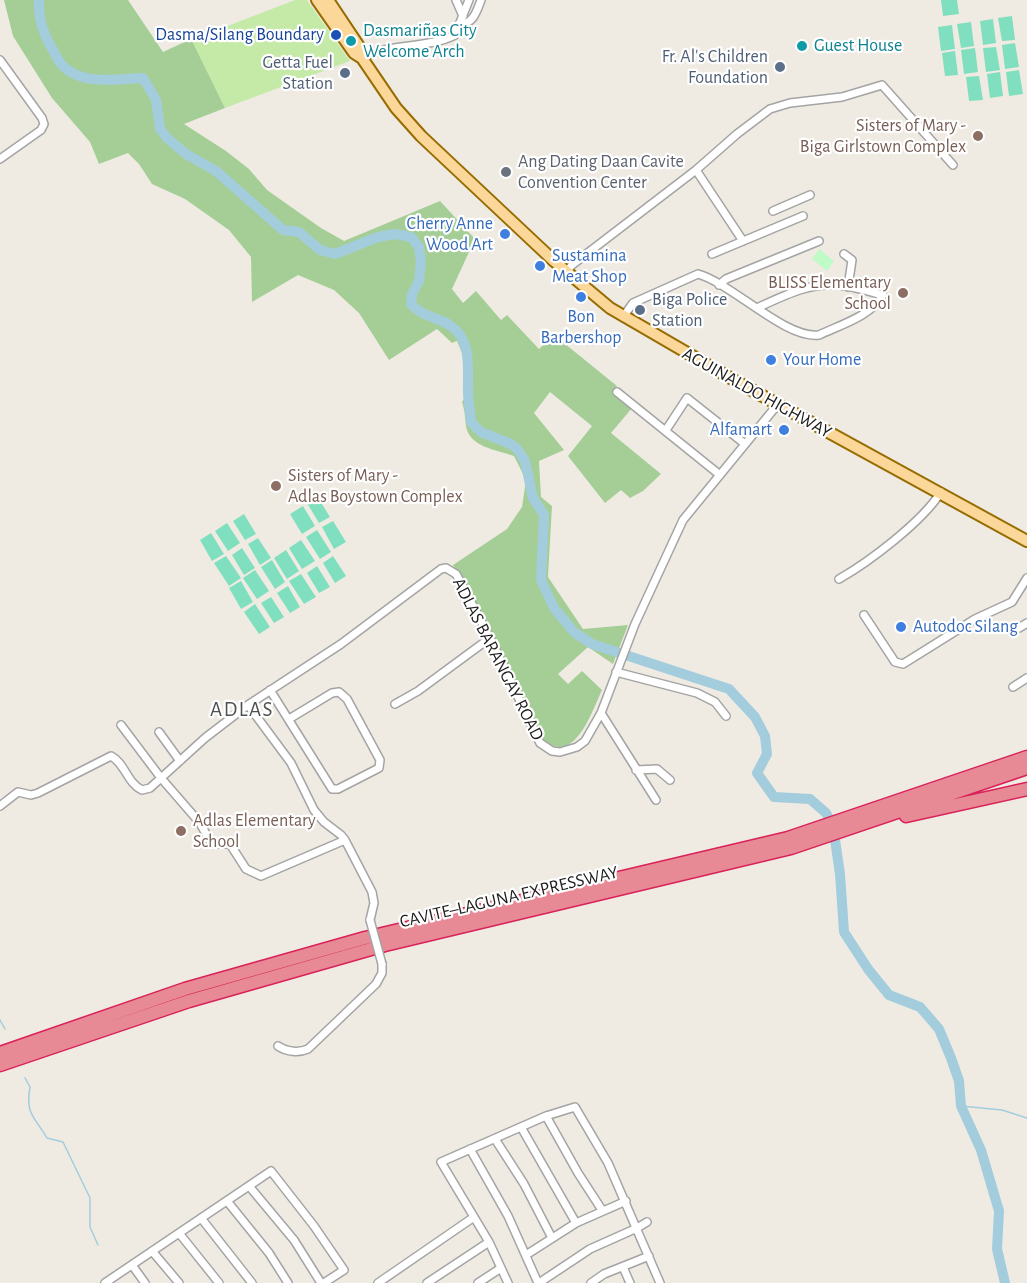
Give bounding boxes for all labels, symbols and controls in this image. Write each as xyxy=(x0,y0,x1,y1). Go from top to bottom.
place label: Dasmariñas City Welcome Arch xyxy=(363,20,477,63)
place label: Dasma/Silang Boundary xyxy=(155,24,324,46)
marker: Dasma/Silang Boundary xyxy=(329,28,343,42)
marker: Dasmariñas City Welcome Arch xyxy=(344,34,358,48)
place label: Guest House xyxy=(814,35,902,57)
marker: Guest House xyxy=(795,39,809,53)
place label: Fr. Al's Children Foundation xyxy=(662,46,768,88)
place label: Getta Fuel Station xyxy=(263,52,333,94)
marker: Fr. Al's Children Foundation xyxy=(773,60,787,74)
marker: Getta Fuel Station xyxy=(338,66,352,80)
place label: Sisters of Mary - Biga Girlstown Complex xyxy=(800,115,966,158)
marker: Sisters of Mary - Biga Girlstown Complex xyxy=(971,129,985,143)
place label: Ang Dating Daan Cavite Convention Center xyxy=(518,151,684,194)
marker: Ang Dating Daan Cavite Convention Center xyxy=(499,165,513,179)
place label: Cherry Anne Wood Art xyxy=(407,213,493,256)
marker: Cherry Anne Wood Art xyxy=(498,227,512,241)
place label: Sustamina Meat Shop xyxy=(552,245,627,288)
marker: Sustamina Meat Shop xyxy=(533,259,547,273)
place label: BLISS Elementary School xyxy=(768,272,891,314)
marker: BLISS Elementary School xyxy=(896,286,910,300)
place label: Biga Police Station xyxy=(652,289,727,332)
marker: Bon Barbershop xyxy=(574,290,588,304)
marker: Biga Police Station xyxy=(633,303,647,317)
place label: Bon Barbershop xyxy=(540,306,622,348)
street label: AGUINALDO HIGHWAY xyxy=(678,343,836,443)
place label: Your Home xyxy=(783,349,861,371)
marker: Your Home xyxy=(764,353,778,367)
place label: Alfamart xyxy=(710,419,772,441)
marker: Alfamart xyxy=(777,423,791,437)
place label: Sisters of Mary - Adlas Boystown Complex xyxy=(288,465,462,508)
marker: Sisters of Mary - Adlas Boystown Complex xyxy=(269,479,283,493)
street label: ADLAS BARANGAY ROAD xyxy=(448,574,548,744)
place label: Autodoc Silang xyxy=(913,616,1018,638)
marker: Autodoc Silang xyxy=(894,620,908,634)
district label: ADLAS xyxy=(210,697,274,723)
place label: Adlas Elementary School xyxy=(193,810,316,852)
marker: Adlas Elementary School xyxy=(174,824,188,838)
street label: CAVITE–LAGUNA EXPRESSWAY xyxy=(398,861,620,933)

